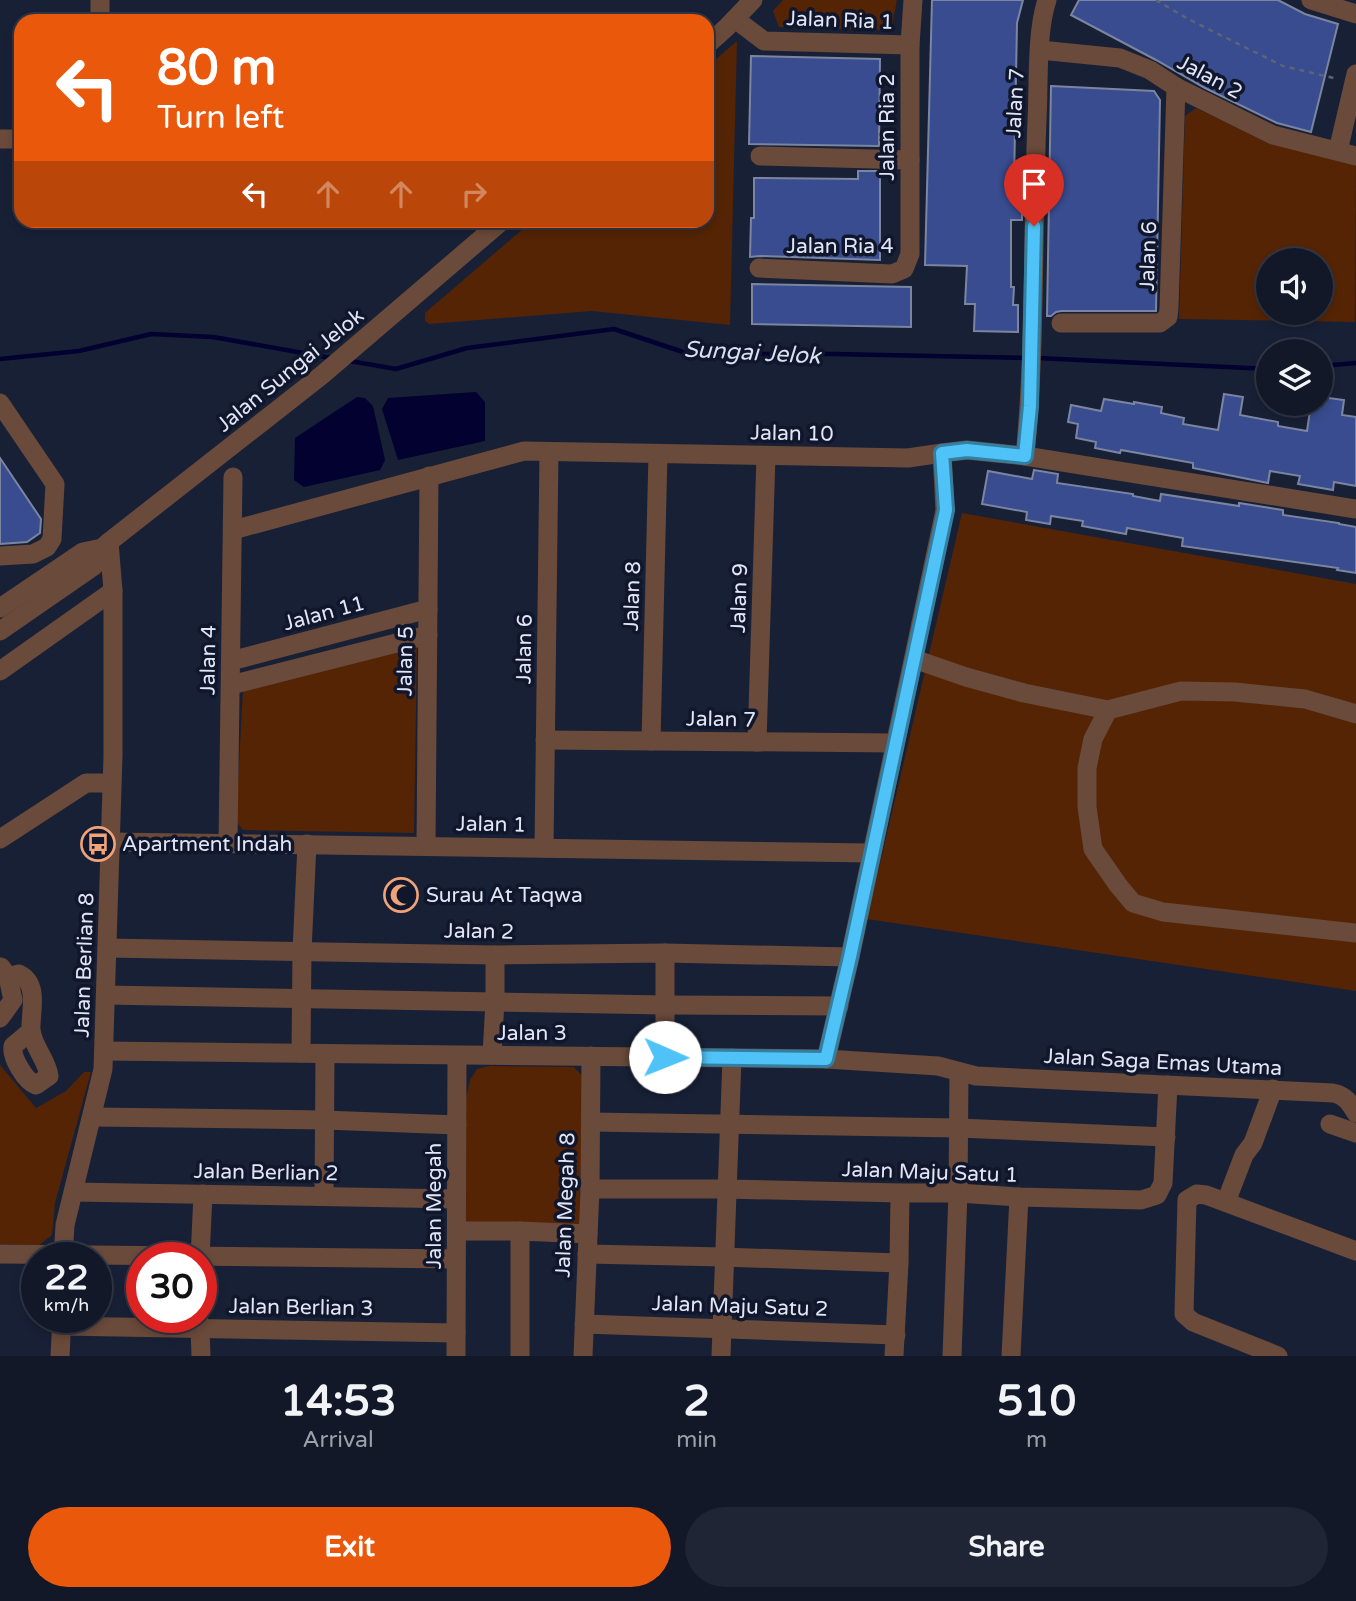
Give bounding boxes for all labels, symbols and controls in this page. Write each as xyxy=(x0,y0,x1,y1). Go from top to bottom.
street label: Jalan Ria 1 xyxy=(786,6,894,35)
text: 80 m xyxy=(157,39,276,98)
icon: left xyxy=(42,42,133,133)
street label: Jalan 2 xyxy=(1173,50,1247,105)
street label: Jalan 7 xyxy=(1001,67,1030,139)
street label: Jalan Ria 2 xyxy=(875,73,900,181)
text: Turn left xyxy=(157,99,284,137)
pin xyxy=(1004,154,1064,226)
icon: arrive xyxy=(1015,165,1053,203)
icon: left xyxy=(236,175,274,213)
icon: ahead xyxy=(309,175,347,213)
icon: ahead xyxy=(382,175,420,213)
icon: right xyxy=(455,175,493,213)
street label: Jalan 6 xyxy=(1135,221,1162,291)
street label: Jalan Ria 4 xyxy=(786,234,894,259)
map controls xyxy=(1256,248,1333,416)
button: sound xyxy=(1256,248,1333,325)
street label: Jalan Sungai Jelok xyxy=(212,303,369,437)
water label: Sungai Jelok xyxy=(683,335,823,371)
button: layers xyxy=(1256,339,1333,416)
street label: Jalan 10 xyxy=(750,420,834,447)
street label: Jalan 8 xyxy=(619,561,646,631)
street label: Jalan 9 xyxy=(726,563,753,633)
street label: Jalan 11 xyxy=(281,591,368,636)
street label: Jalan 6 xyxy=(511,614,538,684)
street label: Jalan 4 xyxy=(195,625,222,695)
street label: Jalan 5 xyxy=(392,626,419,696)
street label: Jalan 7 xyxy=(686,706,756,733)
street label: Jalan 1 xyxy=(456,811,526,838)
bus stop icon: Apartment Indah xyxy=(79,825,117,863)
place label: Apartment Indah xyxy=(122,832,292,857)
mosque icon: Surau At Taqwa xyxy=(382,876,420,914)
place label: Surau At Taqwa xyxy=(426,883,583,908)
street label: Jalan Berlian 8 xyxy=(69,892,100,1038)
street label: Jalan 2 xyxy=(444,918,514,945)
position arrow xyxy=(628,1020,702,1094)
street label: Jalan 3 xyxy=(497,1021,567,1046)
street label: Jalan Saga Emas Utama xyxy=(1043,1044,1283,1081)
street label: Jalan Megah 8 xyxy=(550,1132,581,1278)
street label: Jalan Megah xyxy=(422,1143,447,1269)
street label: Jalan Maju Satu 1 xyxy=(841,1157,1019,1188)
street label: Jalan Berlian 2 xyxy=(193,1159,339,1186)
speed limit sign: 30 xyxy=(126,1242,217,1333)
text: 22 xyxy=(45,1257,88,1299)
street label: Jalan Maju Satu 2 xyxy=(651,1291,829,1322)
text: km/h xyxy=(44,1294,89,1316)
street label: Jalan Berlian 3 xyxy=(228,1294,374,1321)
text: 14:53 xyxy=(280,1376,396,1427)
text: 2 xyxy=(683,1376,710,1427)
text: 510 xyxy=(997,1376,1076,1427)
text: Arrival xyxy=(303,1426,374,1454)
text: min xyxy=(676,1426,717,1454)
text: m xyxy=(1026,1426,1047,1454)
button: Exit xyxy=(28,1507,671,1587)
button: Share xyxy=(685,1507,1328,1587)

